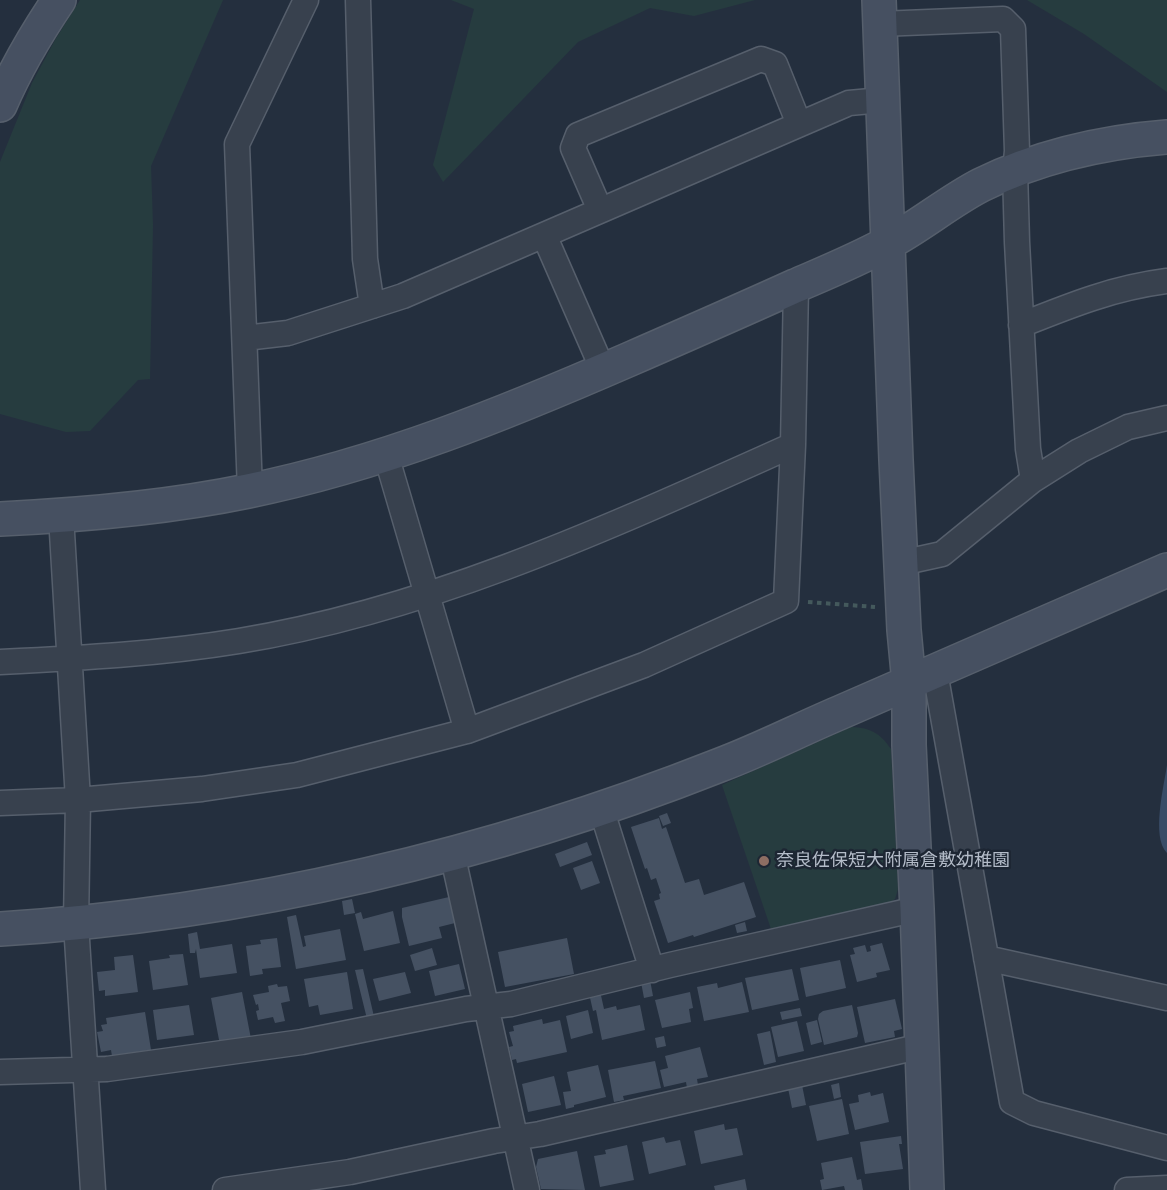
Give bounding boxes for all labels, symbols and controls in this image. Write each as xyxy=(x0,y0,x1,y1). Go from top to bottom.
place label: 奈良佐保短大附属倉敷幼稚園 xyxy=(776,850,1010,872)
marker: 奈良佐保短大附属倉敷幼稚園 xyxy=(757,854,771,868)

